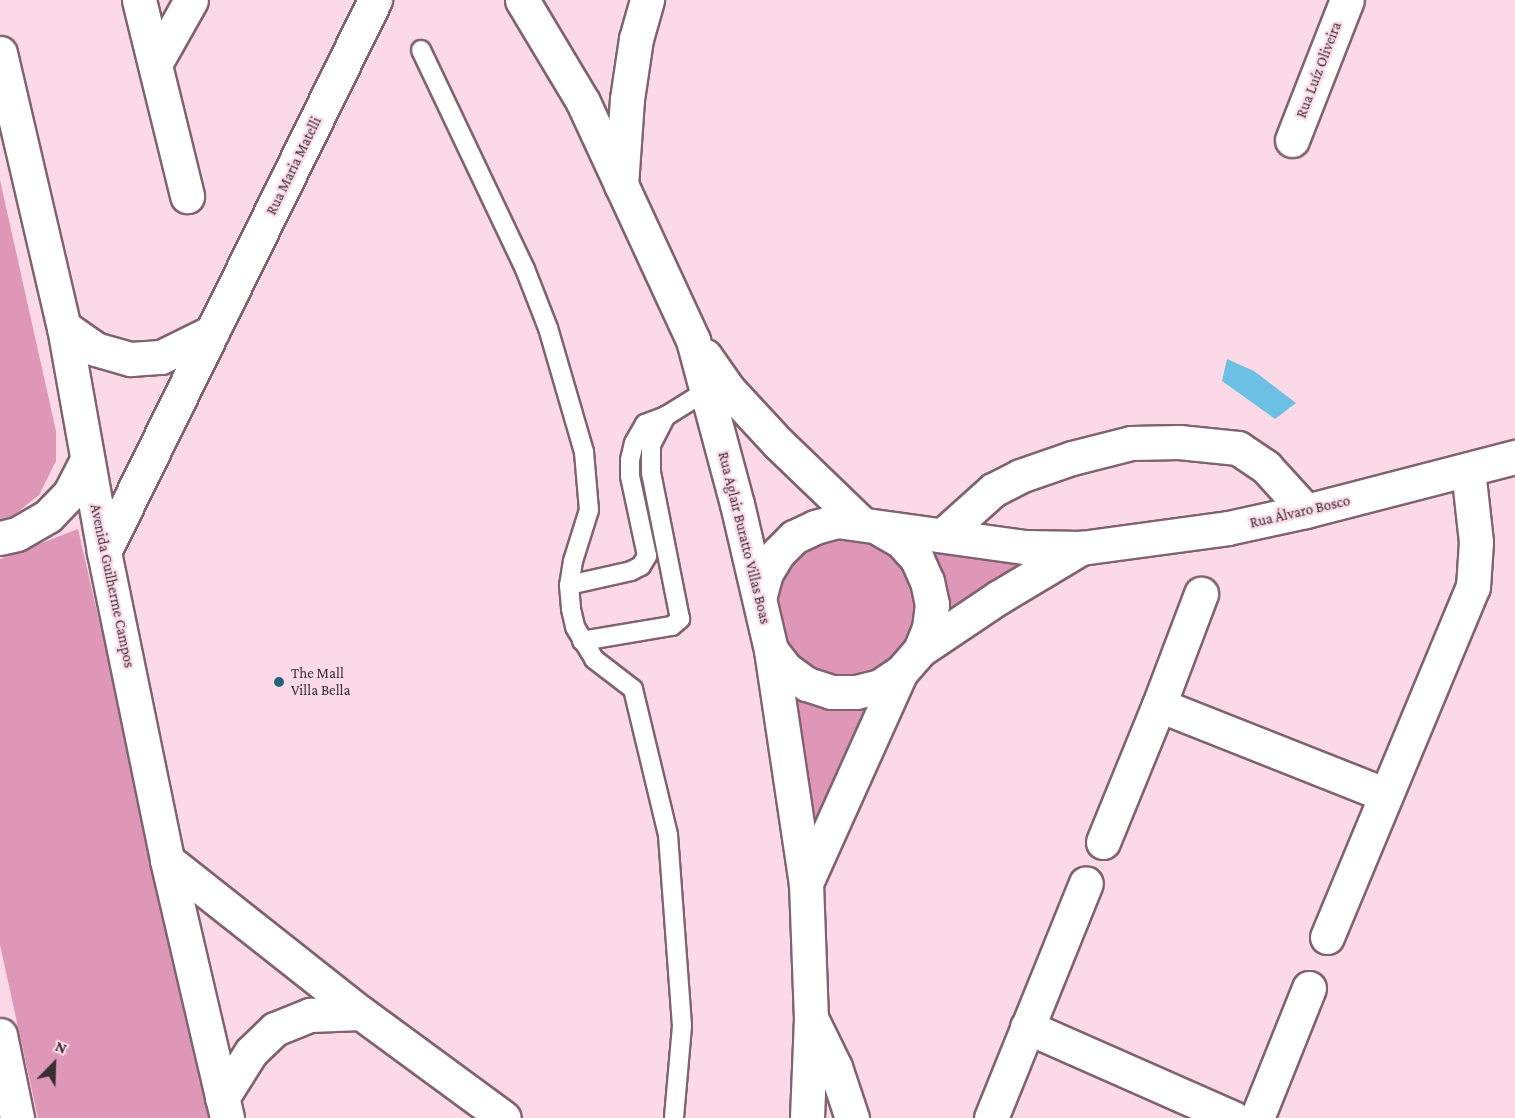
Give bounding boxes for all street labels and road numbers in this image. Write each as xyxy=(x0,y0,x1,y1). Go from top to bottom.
street label: Rua Luíz Oliveira xyxy=(1292,19,1346,121)
street label: Rua Maria Matelli xyxy=(262,114,326,218)
street label: Rua Aglair Buratto Villas Boas xyxy=(714,450,774,626)
street label: Rua Álvaro Bosco xyxy=(1248,492,1352,532)
street label: Avenida Guilherme Campos xyxy=(86,502,138,670)

